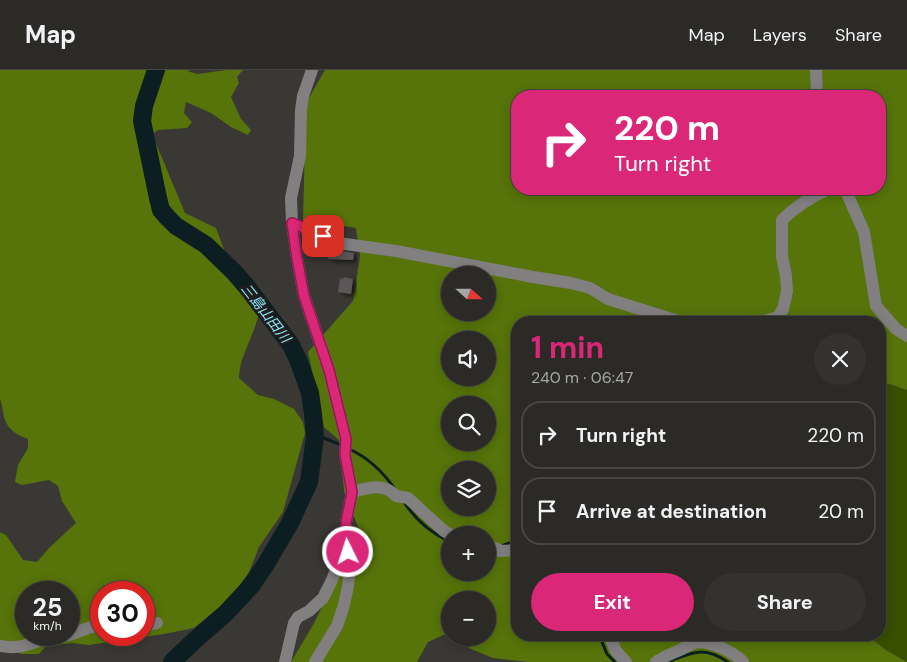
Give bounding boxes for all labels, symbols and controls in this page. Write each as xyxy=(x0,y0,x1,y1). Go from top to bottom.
text: Map xyxy=(25,19,76,50)
text: Map xyxy=(689,23,725,47)
text: Layers xyxy=(753,23,807,47)
text: Share xyxy=(835,23,882,47)
text: 220 m xyxy=(614,105,720,151)
icon: right xyxy=(531,110,596,175)
text: Turn right xyxy=(614,149,711,178)
pin xyxy=(302,215,344,257)
icon: arrive xyxy=(309,222,337,250)
north arrow xyxy=(441,266,496,321)
map controls xyxy=(441,266,496,646)
water label: 三島山田川 xyxy=(237,280,296,348)
text: 1 min xyxy=(531,328,604,367)
button: sound xyxy=(441,331,496,386)
button: close xyxy=(814,333,866,385)
text: 240 m · 06:47 xyxy=(531,367,633,388)
button: search xyxy=(441,396,496,451)
icon: right xyxy=(533,421,561,449)
text: Turn right xyxy=(576,423,666,448)
text: 220 m xyxy=(807,423,864,448)
button: layers xyxy=(441,461,496,516)
icon: arrive xyxy=(533,497,561,525)
text: Arrive at destination xyxy=(576,499,767,524)
text: 20 m xyxy=(818,499,864,524)
position arrow xyxy=(321,525,373,577)
button: + xyxy=(441,526,496,581)
button: Exit xyxy=(531,573,694,631)
button: Share xyxy=(704,573,866,631)
speed limit sign: 30 xyxy=(90,581,155,646)
text: 25 xyxy=(33,591,62,624)
button: − xyxy=(441,591,496,646)
text: km/h xyxy=(33,618,62,634)

